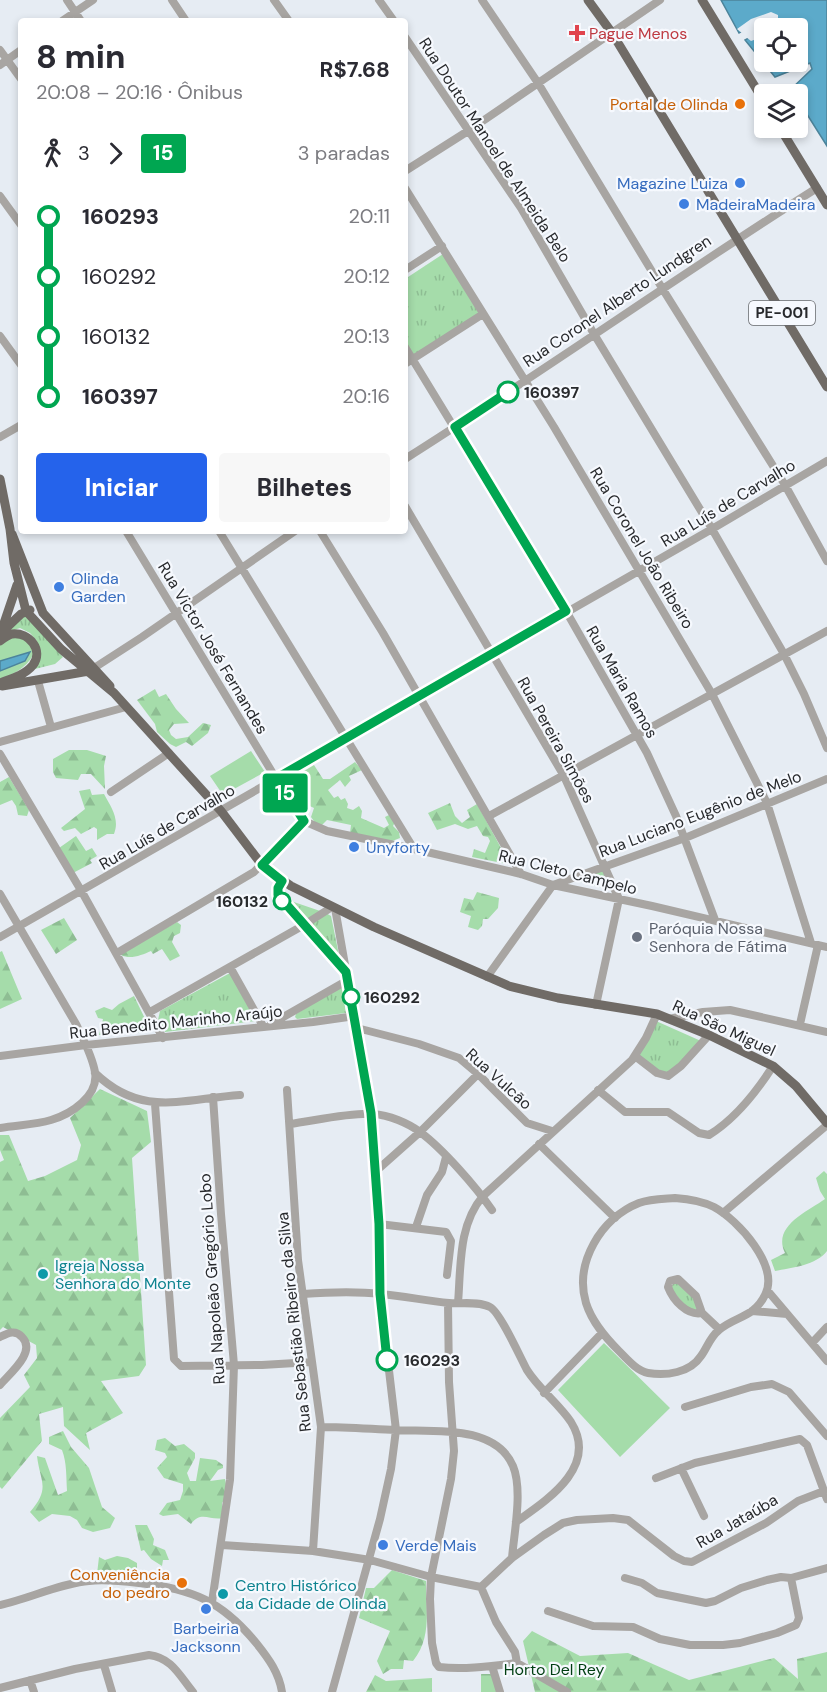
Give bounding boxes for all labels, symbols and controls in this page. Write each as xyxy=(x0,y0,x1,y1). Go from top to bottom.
map controls xyxy=(754,18,808,138)
button: locate xyxy=(754,18,808,72)
place label: Pague Menos xyxy=(589,23,687,44)
marker: Pague Menos xyxy=(570,26,584,40)
street label: Rua Doutor Manoel de Almeida Belo xyxy=(414,33,576,267)
text: 8 min xyxy=(36,35,125,78)
text: R$7.68 xyxy=(320,55,390,84)
text: 20:08 – 20:16 · Ônibus xyxy=(36,79,243,105)
button: layers xyxy=(754,84,808,138)
place label: Portal de Olinda xyxy=(610,94,728,115)
marker: Portal de Olinda xyxy=(733,97,747,111)
icon: walk xyxy=(36,137,69,170)
icon: forward xyxy=(99,137,132,170)
text: 15 xyxy=(153,139,174,167)
text: 3 xyxy=(78,140,90,166)
text: 3 paradas xyxy=(298,140,390,166)
place label: Magazine Luiza xyxy=(617,173,728,194)
marker: Magazine Luiza xyxy=(733,176,747,190)
place label: MadeiraMadeira xyxy=(696,194,816,215)
marker: MadeiraMadeira xyxy=(677,197,691,211)
text: 160293 xyxy=(82,202,159,231)
text: 20:11 xyxy=(348,203,390,229)
street label: Rua Coronel Alberto Lundgren xyxy=(519,230,715,372)
text: 160292 xyxy=(82,262,156,291)
text: 20:12 xyxy=(343,263,390,289)
road number: PE-001 xyxy=(749,301,815,325)
text: 160132 xyxy=(82,322,150,351)
text: 20:13 xyxy=(343,323,390,349)
marker: 160397 xyxy=(497,381,519,403)
text: 160397 xyxy=(82,382,158,411)
place label: 160397 xyxy=(524,382,579,403)
text: 20:16 xyxy=(342,383,390,409)
button: Iniciar xyxy=(36,453,207,522)
button: Bilhetes xyxy=(219,453,390,522)
street label: Rua Luís de Carvalho xyxy=(657,454,799,552)
street label: Rua Coronel João Ribeiro xyxy=(585,463,699,633)
street label: Rua Victor José Fernandes xyxy=(153,558,273,738)
place label: Olinda Garden xyxy=(71,568,126,607)
marker: Olinda Garden xyxy=(52,580,66,594)
street label: Rua Maria Ramos xyxy=(581,622,663,742)
street label: Rua Pereira Simões xyxy=(513,673,599,807)
street label: Rua Luciano Eugênio de Melo xyxy=(596,766,804,862)
line badge: 15 xyxy=(258,774,312,812)
text: 15 xyxy=(275,779,295,807)
street label: Rua Luís de Carvalho xyxy=(95,780,239,874)
place label: Unyforty xyxy=(366,837,430,858)
marker: Unyforty xyxy=(347,840,361,854)
street label: Rua Cleto Campelo xyxy=(497,845,639,899)
place label: 160132 xyxy=(216,891,268,912)
marker: 160132 xyxy=(273,892,291,910)
place label: Paróquia Nossa Senhora de Fátima xyxy=(649,918,787,957)
marker: Paróquia Nossa Senhora de Fátima xyxy=(630,930,644,944)
place label: 160292 xyxy=(364,987,420,1008)
marker: 160292 xyxy=(342,988,360,1006)
street label: Rua São Miguel xyxy=(669,995,779,1061)
street label: Rua Benedito Marinho Araújo xyxy=(68,1000,284,1044)
street label: Rua Vulcão xyxy=(461,1044,537,1114)
street label: Rua Napoleão Gregório Lobo xyxy=(194,1173,230,1385)
street label: Rua Sebastião Ribeiro da Silva xyxy=(272,1211,316,1433)
place label: Igreja Nossa Senhora do Monte xyxy=(55,1255,191,1294)
marker: Igreja Nossa Senhora do Monte xyxy=(36,1267,50,1281)
marker: 160293 xyxy=(376,1349,398,1371)
place label: 160293 xyxy=(404,1350,460,1371)
street label: Rua Jataúba xyxy=(692,1489,782,1553)
place label: Verde Mais xyxy=(395,1535,477,1556)
marker: Verde Mais xyxy=(376,1538,390,1552)
place label: Conveniência do pedro xyxy=(70,1564,170,1603)
place label: Centro Histórico da Cidade de Olinda xyxy=(235,1575,387,1614)
marker: Conveniência do pedro xyxy=(175,1576,189,1590)
marker: Centro Histórico da Cidade de Olinda xyxy=(216,1587,230,1601)
marker: Barbeiria Jacksonn xyxy=(199,1602,213,1616)
place label: Barbeiria Jacksonn xyxy=(171,1618,241,1657)
park label: Horto Del Rey xyxy=(504,1659,604,1680)

